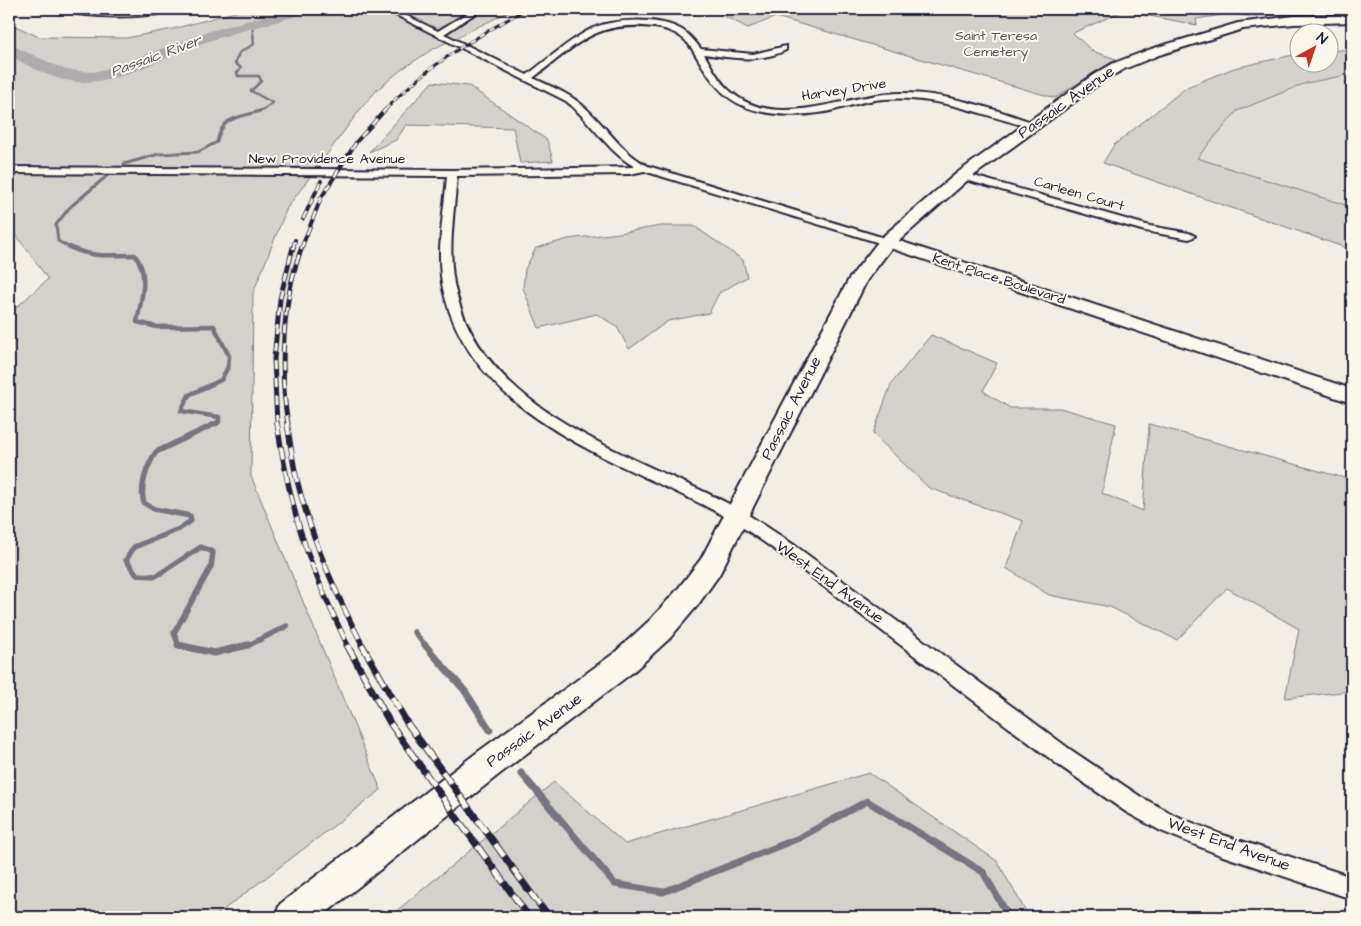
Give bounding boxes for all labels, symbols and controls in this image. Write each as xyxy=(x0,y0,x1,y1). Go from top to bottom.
north arrow xyxy=(1288,22,1338,72)
park label: Saint Teresa Cemetery xyxy=(955,26,1037,62)
text: N xyxy=(1312,28,1332,49)
water label: Passaic River xyxy=(108,29,206,82)
street label: Passaic Avenue xyxy=(1013,60,1119,144)
street label: Harvey Drive xyxy=(800,73,888,107)
street label: New Providence Avenue xyxy=(249,149,406,169)
street label: Carleen Court xyxy=(1032,172,1127,217)
street label: Kent Place Boulevard xyxy=(930,248,1068,310)
street label: Passaic Avenue xyxy=(755,352,827,464)
street label: West End Avenue xyxy=(771,535,889,629)
street label: Passaic Avenue xyxy=(482,688,587,772)
street label: West End Avenue xyxy=(1165,812,1294,876)

